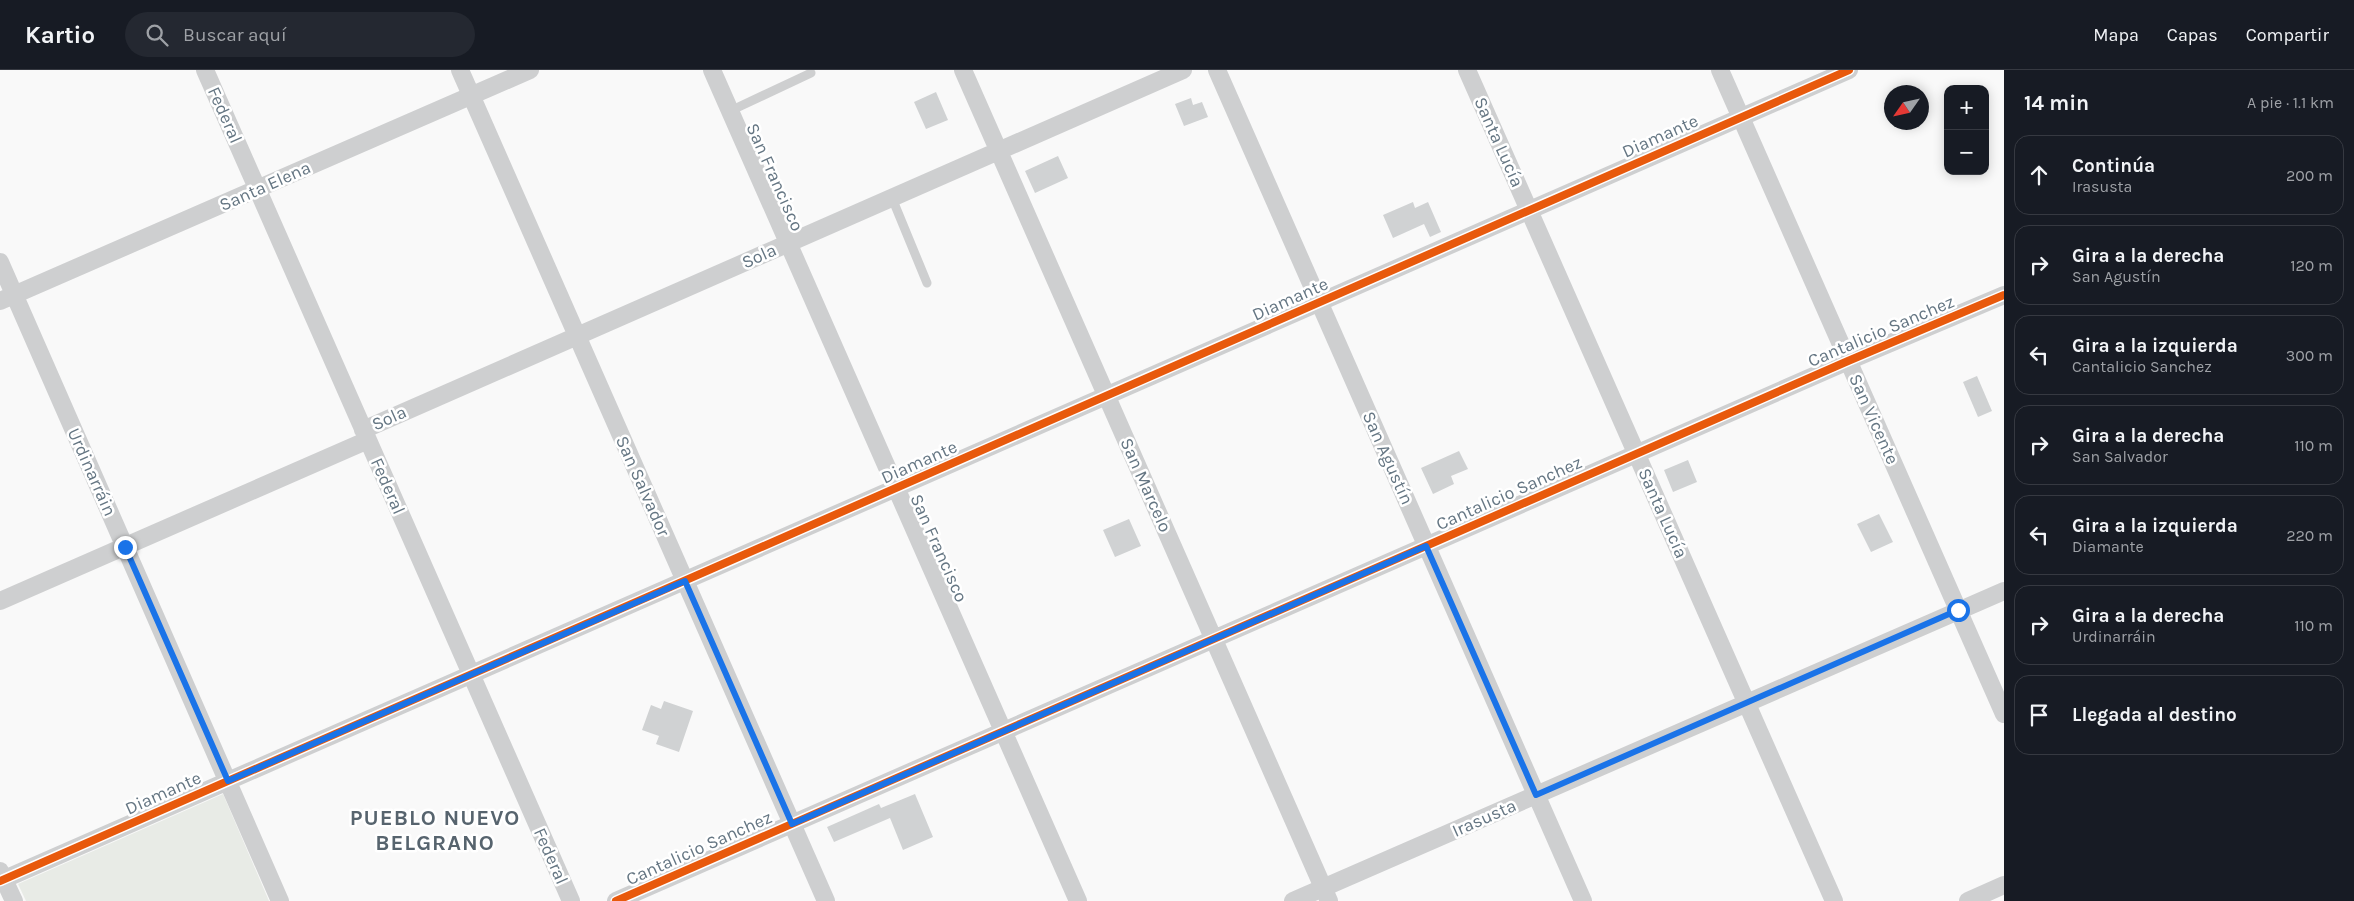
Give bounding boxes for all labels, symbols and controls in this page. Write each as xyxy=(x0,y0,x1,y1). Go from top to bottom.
search box xyxy=(125,12,475,57)
text: Kartio xyxy=(25,21,95,49)
icon: search xyxy=(143,21,171,49)
text: Buscar aquí xyxy=(183,24,287,46)
text: Mapa xyxy=(2093,24,2139,46)
text: Capas xyxy=(2167,24,2218,46)
text: Compartir xyxy=(2246,24,2329,46)
street label: Federal xyxy=(203,83,247,147)
north arrow xyxy=(1884,85,1929,130)
map controls xyxy=(1944,85,1989,175)
button: + xyxy=(1944,85,1989,130)
text: 14 min xyxy=(2024,91,2089,115)
street label: Santa Lucía xyxy=(1469,93,1529,191)
text: A pie · 1.1 km xyxy=(2247,93,2334,112)
street label: Diamante xyxy=(1619,110,1701,162)
street label: San Francisco xyxy=(741,120,809,234)
button: − xyxy=(1944,130,1989,175)
text: Continúa xyxy=(2072,155,2155,177)
street label: Santa Elena xyxy=(216,156,314,216)
icon: ahead xyxy=(2025,161,2053,189)
text: 200 m xyxy=(2286,166,2333,185)
text: Irasusta xyxy=(2072,177,2132,196)
street label: Sola xyxy=(738,239,780,273)
text: Gira a la derecha xyxy=(2072,245,2224,267)
icon: right xyxy=(2025,251,2053,279)
text: 120 m xyxy=(2290,256,2333,275)
text: San Agustín xyxy=(2072,267,2161,286)
street label: Diamante xyxy=(1249,273,1331,325)
street label: Cantalicio Sanchez xyxy=(1804,290,1958,372)
text: Gira a la izquierda xyxy=(2072,335,2238,357)
icon: left xyxy=(2025,341,2053,369)
text: 300 m xyxy=(2286,346,2333,365)
text: Cantalicio Sanchez xyxy=(2072,357,2212,376)
street label: San Vicente xyxy=(1844,370,1904,468)
street label: Sola xyxy=(368,401,410,435)
street label: San Agustín xyxy=(1358,408,1418,508)
street label: Urdinarráin xyxy=(63,424,121,520)
text: Gira a la derecha xyxy=(2072,425,2224,447)
icon: right xyxy=(2025,431,2053,459)
street label: San Salvador xyxy=(611,432,675,540)
street label: San Marcelo xyxy=(1115,434,1177,536)
street label: Diamante xyxy=(878,436,960,488)
text: 110 m xyxy=(2294,436,2333,455)
text: San Salvador xyxy=(2072,447,2168,466)
street label: Cantalicio Sanchez xyxy=(1433,451,1585,535)
street label: Federal xyxy=(366,454,410,518)
street label: Santa Lucía xyxy=(1633,464,1693,562)
street label: San Francisco xyxy=(905,491,973,605)
text: Gira a la izquierda xyxy=(2072,515,2238,537)
icon: left xyxy=(2025,521,2053,549)
text: 220 m xyxy=(2286,526,2333,545)
route end xyxy=(114,536,137,559)
text: Diamante xyxy=(2072,537,2144,556)
route start xyxy=(1947,599,1970,622)
text: Gira a la derecha xyxy=(2072,605,2224,627)
icon: right xyxy=(2025,611,2053,639)
text: 110 m xyxy=(2294,616,2333,635)
text: Urdinarráin xyxy=(2072,627,2156,646)
icon: arrive xyxy=(2025,701,2053,729)
text: Llegada al destino xyxy=(2072,704,2237,726)
street label: Diamante xyxy=(122,767,204,819)
street label: Irasusta xyxy=(1448,794,1520,842)
district label: PUEBLO NUEVO BELGRANO xyxy=(350,805,520,856)
street label: Cantalicio Sanchez xyxy=(623,806,775,890)
street label: Federal xyxy=(529,824,573,888)

